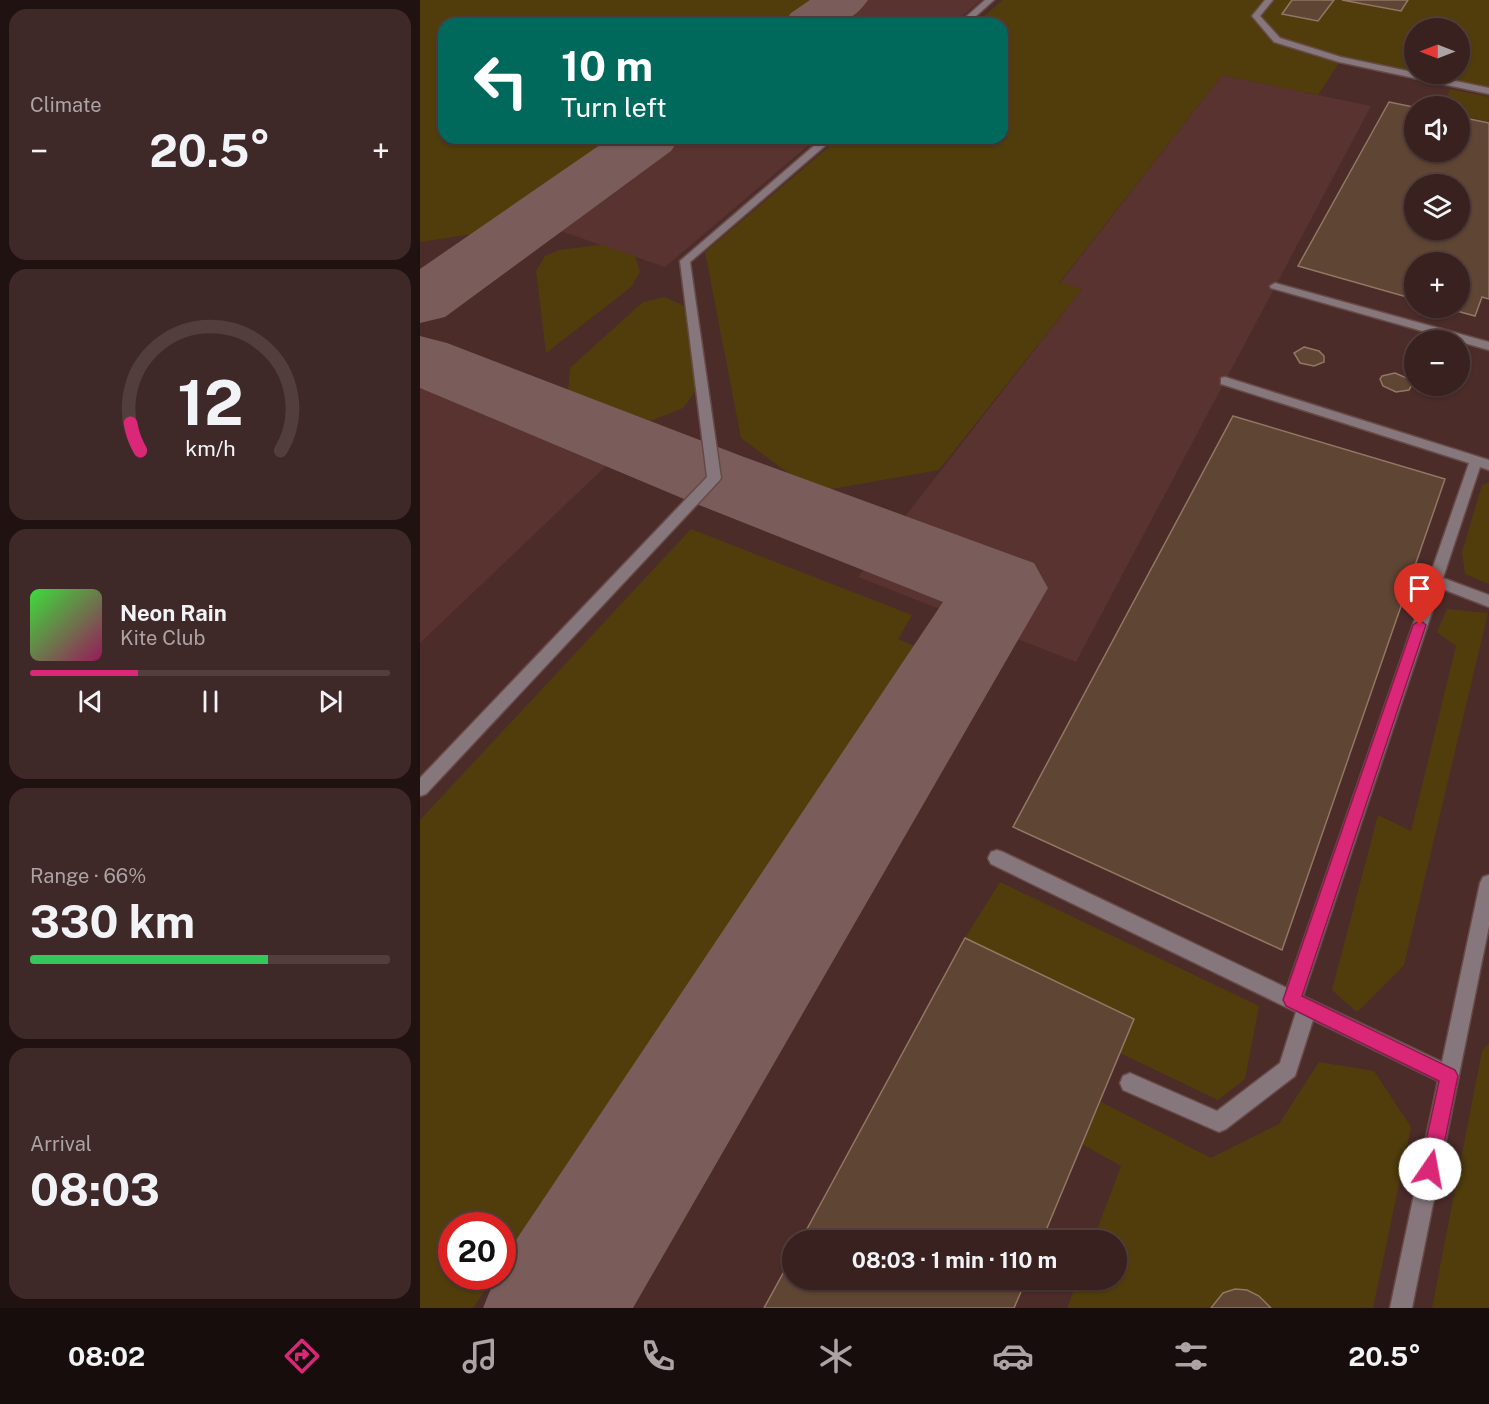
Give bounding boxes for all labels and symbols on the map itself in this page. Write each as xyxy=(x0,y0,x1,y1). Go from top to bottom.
north arrow xyxy=(1404,18,1470,84)
pin xyxy=(1394,563,1445,625)
position arrow xyxy=(1398,1137,1462,1201)
speed limit sign: 20 xyxy=(438,1212,516,1290)

